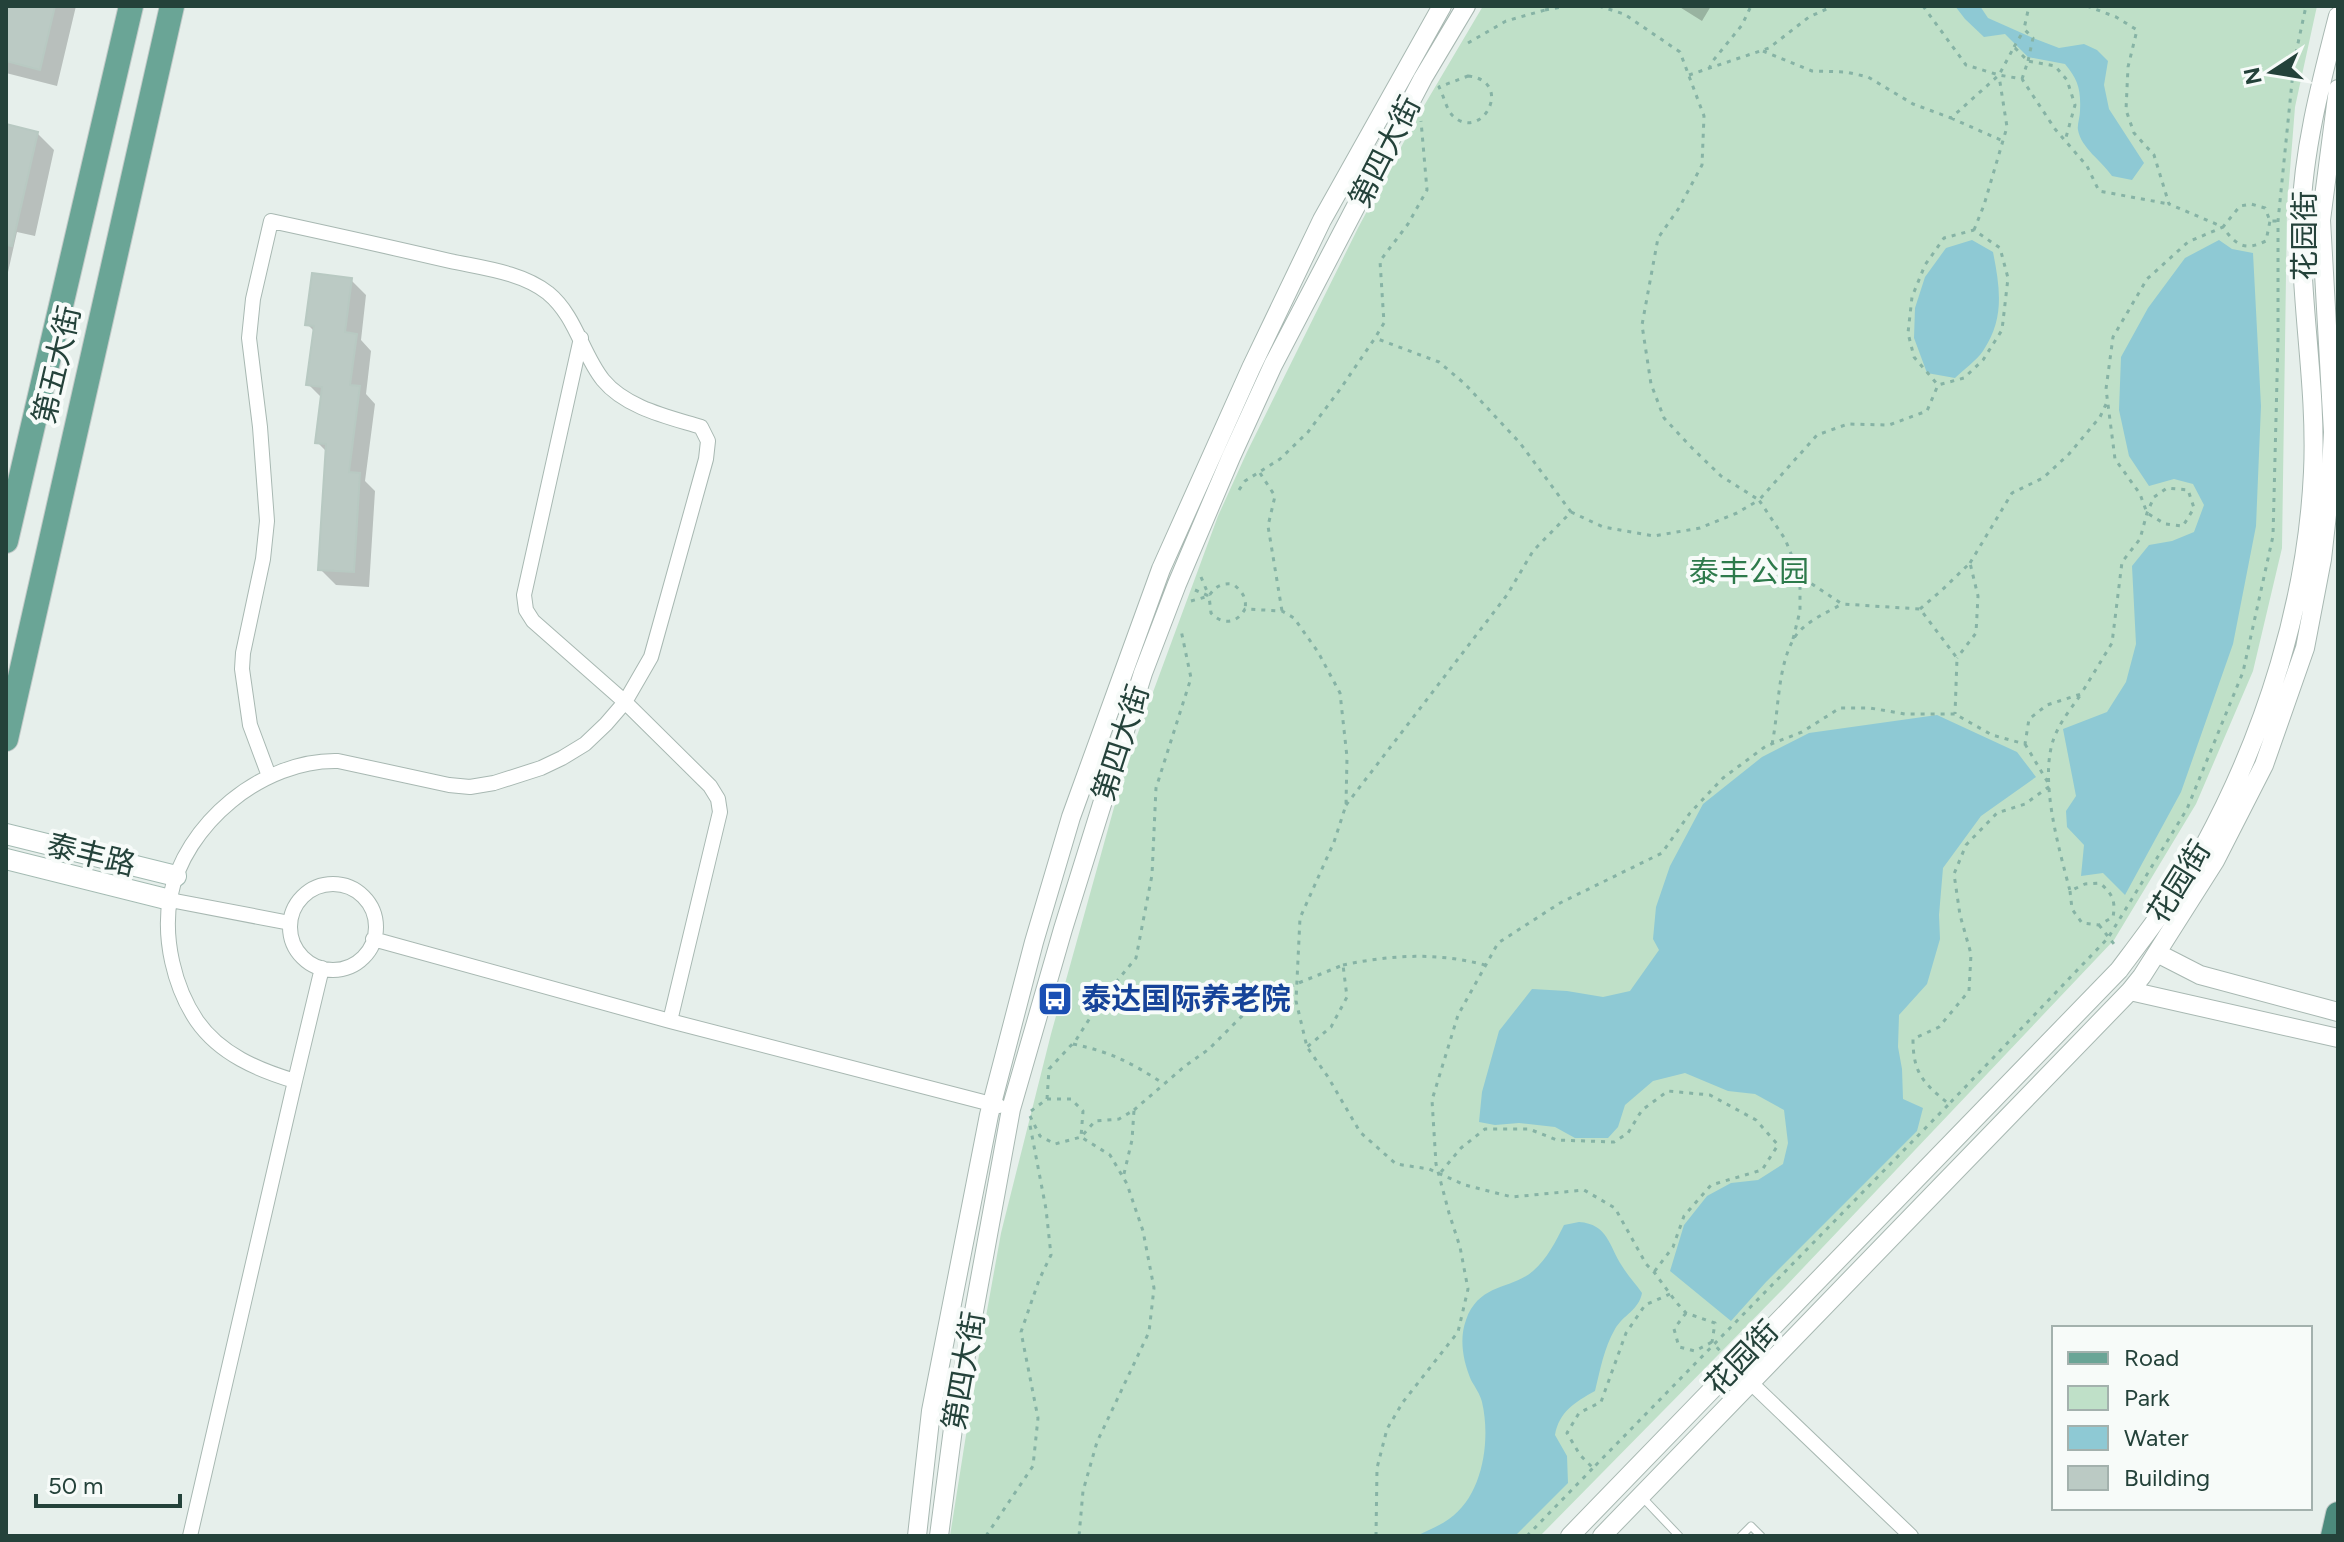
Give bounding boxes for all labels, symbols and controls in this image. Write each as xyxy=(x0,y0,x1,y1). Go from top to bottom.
north arrow xyxy=(2232,32,2312,112)
text: N xyxy=(2238,65,2268,87)
street label: 第四大街 xyxy=(1341,90,1428,214)
street label: 花园街 xyxy=(2286,191,2323,281)
street label: 第五大街 xyxy=(25,302,88,428)
park label: 泰丰公园 xyxy=(1689,553,1809,590)
street label: 第四大街 xyxy=(1084,680,1157,806)
street label: 泰丰路 xyxy=(43,826,139,883)
street label: 花园街 xyxy=(2139,834,2218,930)
bus stop icon: 泰达国际养老院 xyxy=(1036,980,1074,1018)
place label: 泰达国际养老院 xyxy=(1081,980,1291,1017)
street label: 第四大街 xyxy=(935,1309,992,1433)
street label: 花园街 xyxy=(1697,1312,1786,1403)
legend xyxy=(2052,1326,2312,1510)
text: Road xyxy=(2124,1343,2179,1372)
text: Park xyxy=(2124,1383,2170,1412)
text: Water xyxy=(2124,1423,2189,1452)
scale bar xyxy=(36,1458,180,1508)
text: Building xyxy=(2124,1463,2210,1492)
text: 50 m xyxy=(48,1471,104,1500)

